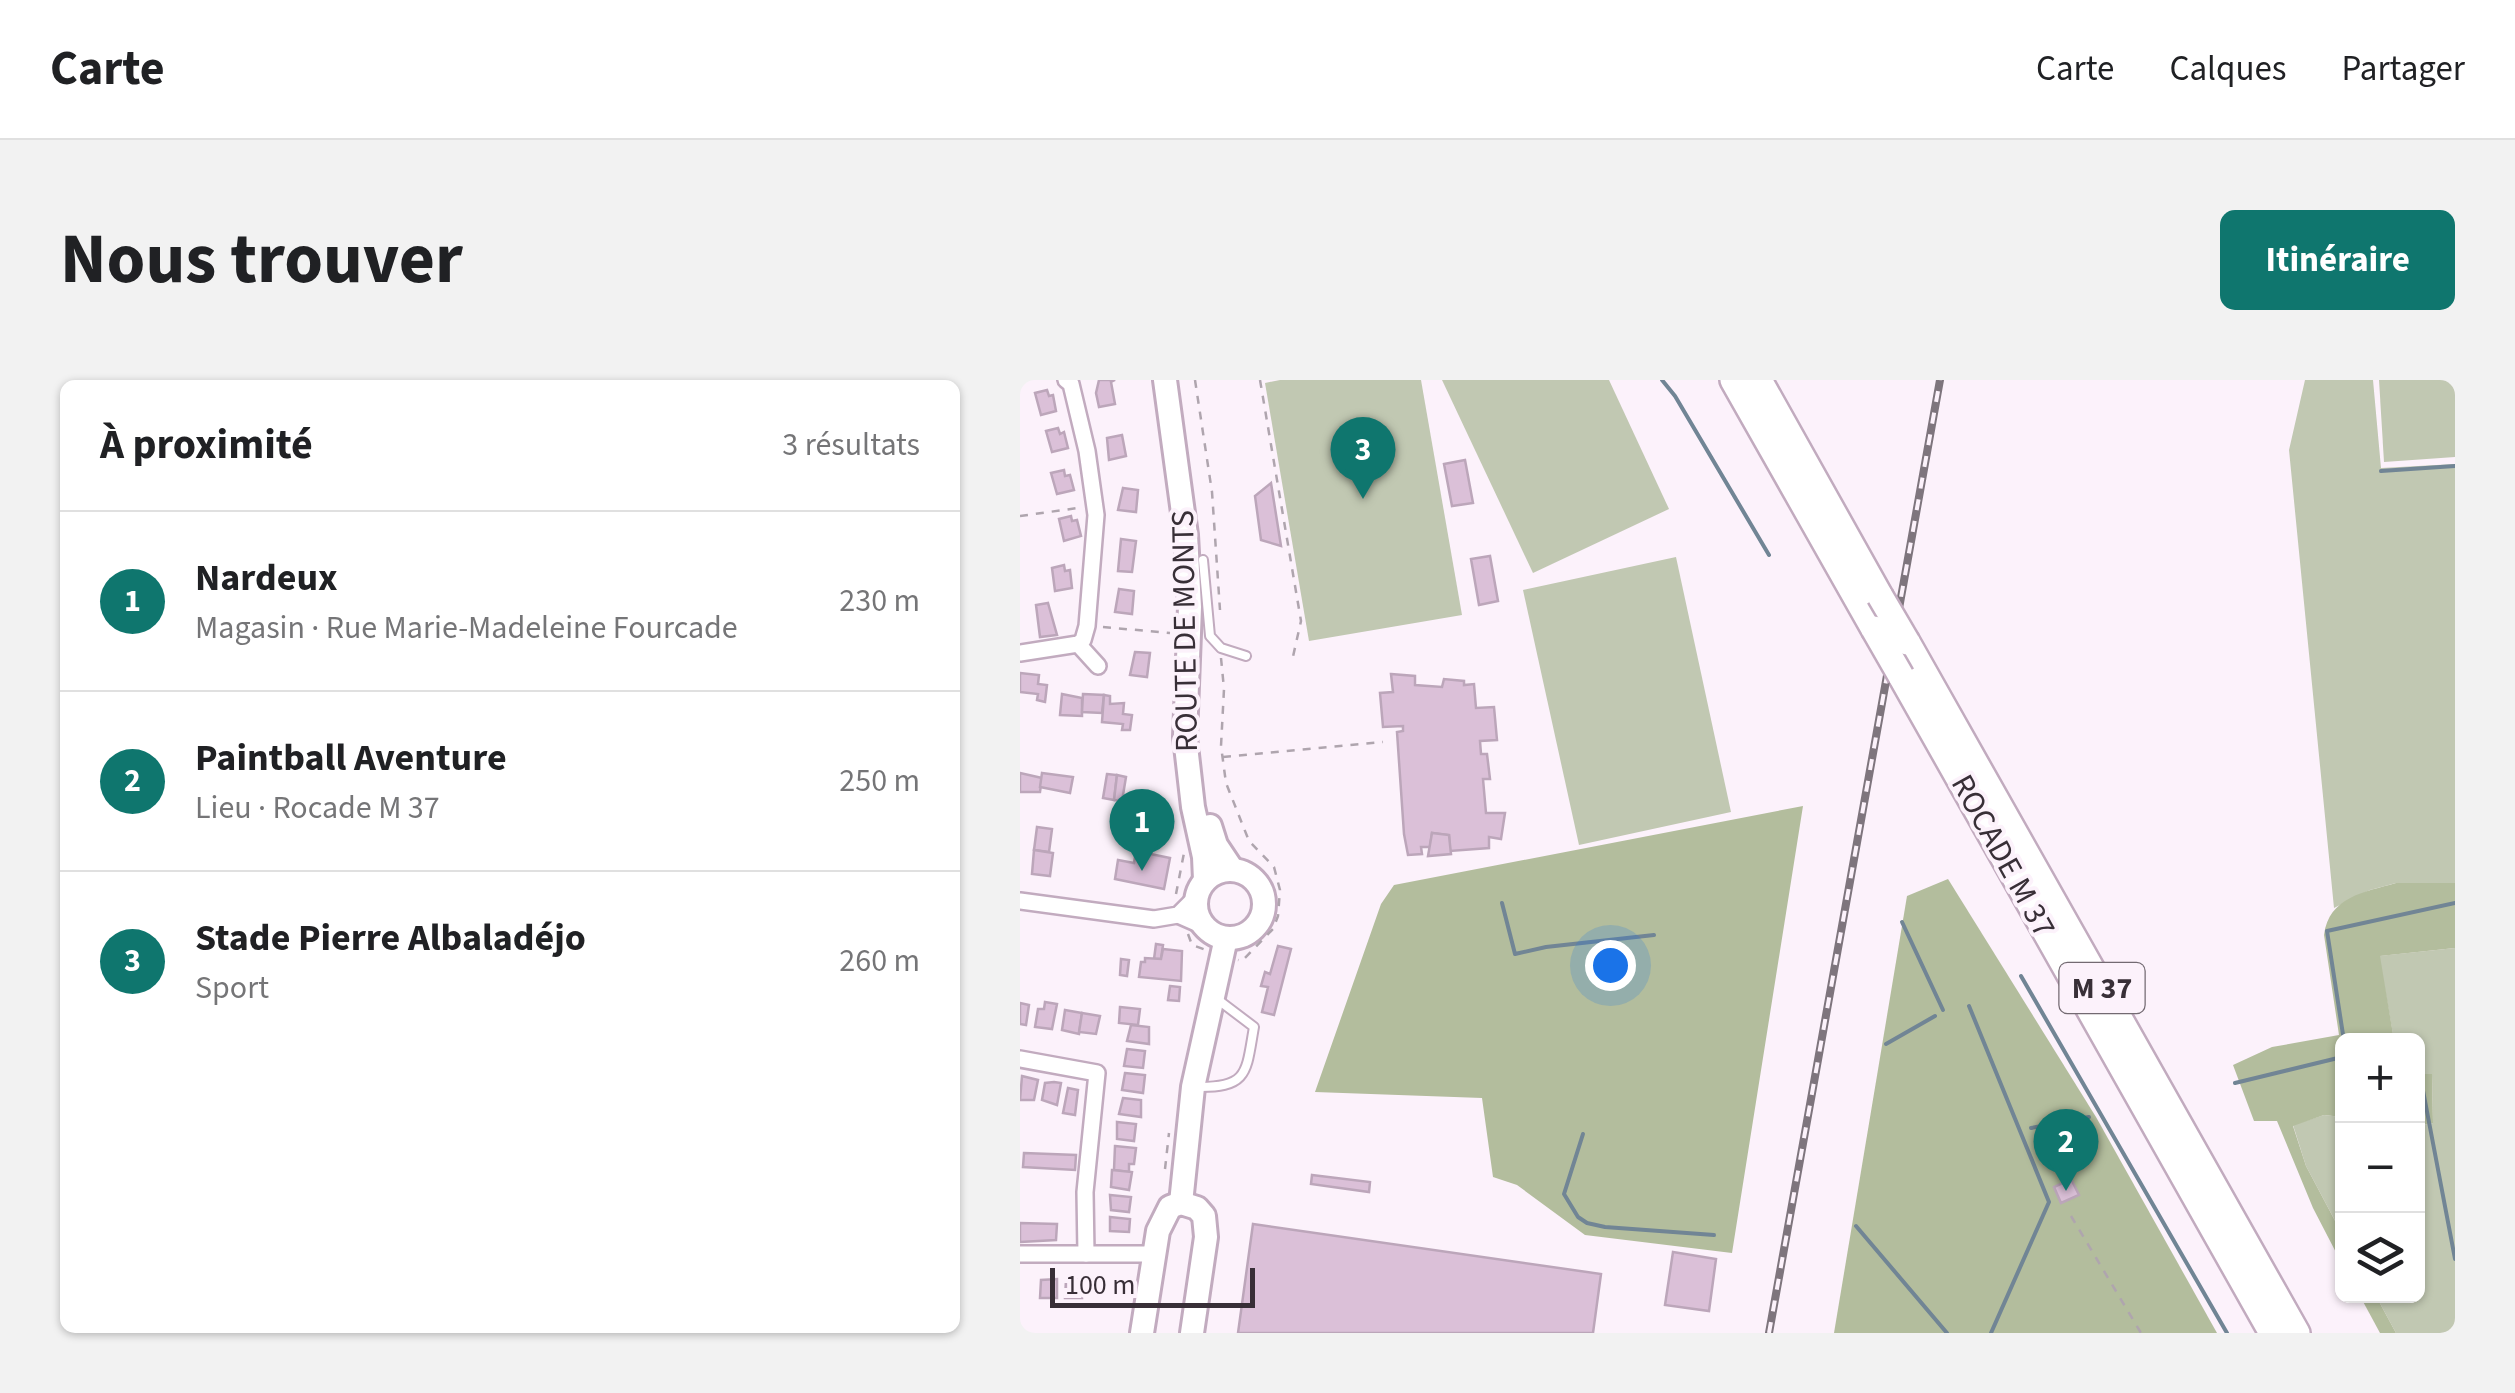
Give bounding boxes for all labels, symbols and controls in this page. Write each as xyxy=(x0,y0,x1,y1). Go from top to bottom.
text: Carte xyxy=(50,35,165,103)
text: Carte xyxy=(2036,44,2114,94)
text: Calques xyxy=(2169,44,2287,94)
text: Partager xyxy=(2342,44,2465,94)
text: Nous trouver xyxy=(60,210,463,310)
button: Itinéraire xyxy=(2220,210,2455,310)
text: À proximité xyxy=(100,415,313,475)
pin: 3 xyxy=(1330,416,1396,499)
text: 3 résultats xyxy=(782,422,920,468)
street label: ROUTE DE MONTS xyxy=(1160,510,1210,752)
text: Nardeux xyxy=(195,551,338,605)
text: 1 xyxy=(124,578,141,624)
text: 230 m xyxy=(839,578,920,624)
text: Magasin · Rue Marie-Madeleine Fourcade xyxy=(195,605,738,651)
text: Paintball Aventure xyxy=(195,731,507,785)
text: 2 xyxy=(124,758,141,804)
text: 250 m xyxy=(839,758,920,804)
street label: ROCADE M 37 xyxy=(1939,766,2067,946)
text: Lieu · Rocade M 37 xyxy=(195,785,440,831)
pin: 1 xyxy=(1110,788,1174,871)
text: Stade Pierre Albaladéjo xyxy=(195,911,586,965)
text: 3 xyxy=(124,938,141,984)
text: 260 m xyxy=(839,938,920,984)
your location xyxy=(1585,940,1636,991)
road number: M 37 xyxy=(2060,963,2144,1013)
text: Sport xyxy=(195,965,269,1011)
map controls xyxy=(2335,1033,2425,1303)
button: + xyxy=(2335,1033,2425,1123)
pin: 2 xyxy=(2034,1108,2098,1191)
button: − xyxy=(2335,1123,2425,1213)
button: layers xyxy=(2335,1213,2425,1303)
scale bar xyxy=(1050,1263,1255,1308)
text: 100 m xyxy=(1065,1265,1136,1305)

